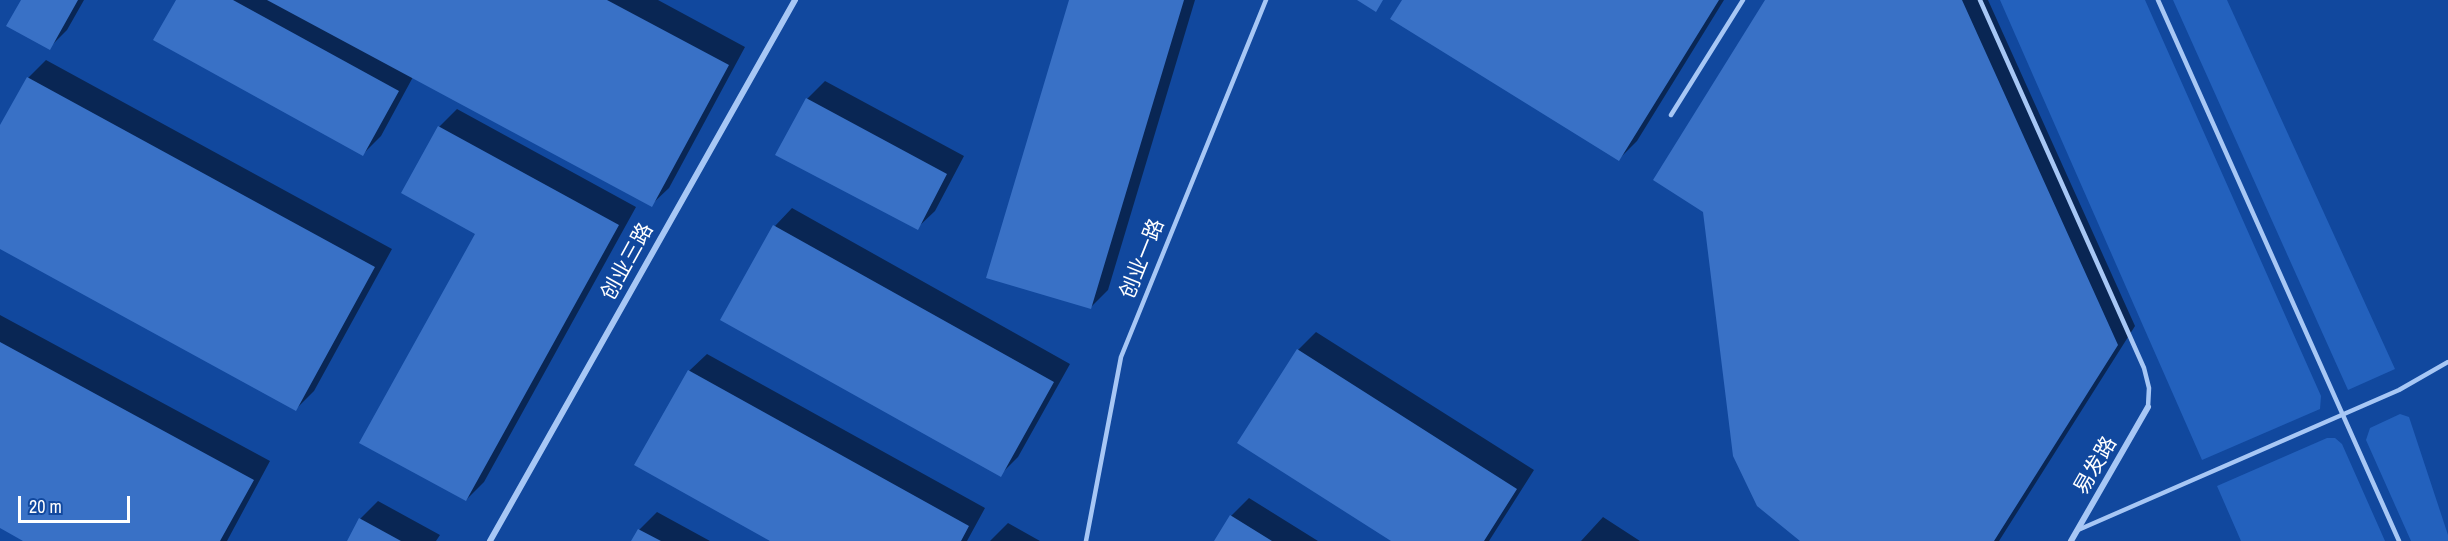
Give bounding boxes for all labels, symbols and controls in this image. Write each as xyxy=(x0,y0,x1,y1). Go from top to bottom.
street label: 创业一路 xyxy=(1116,215,1170,303)
street label: 创业三路 xyxy=(597,219,659,305)
street label: 易发路 xyxy=(2069,432,2123,500)
scale bar xyxy=(21,484,134,522)
text: 20 m xyxy=(29,494,62,519)

